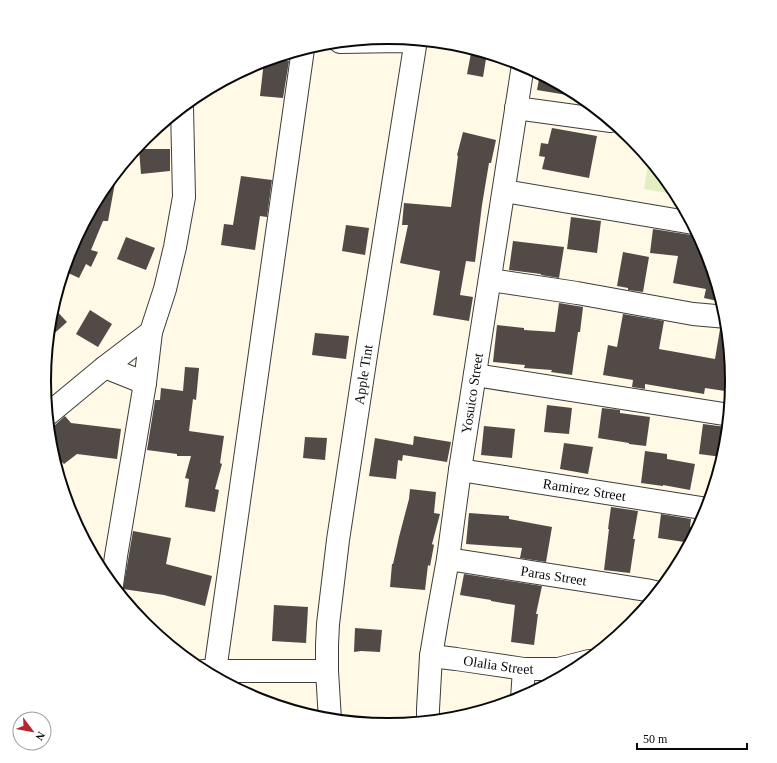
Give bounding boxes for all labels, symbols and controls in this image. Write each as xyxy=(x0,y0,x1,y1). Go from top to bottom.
street label: Apple Tint xyxy=(352,344,376,406)
street label: Yosuico Street xyxy=(459,352,486,435)
street label: Ramirez Street xyxy=(542,476,627,504)
street label: Paras Street xyxy=(520,563,588,589)
street label: Olalia Street xyxy=(462,653,533,677)
north arrow xyxy=(12,711,52,751)
scale bar xyxy=(637,725,747,751)
text: N xyxy=(33,730,48,743)
text: 50 m xyxy=(643,732,668,746)

